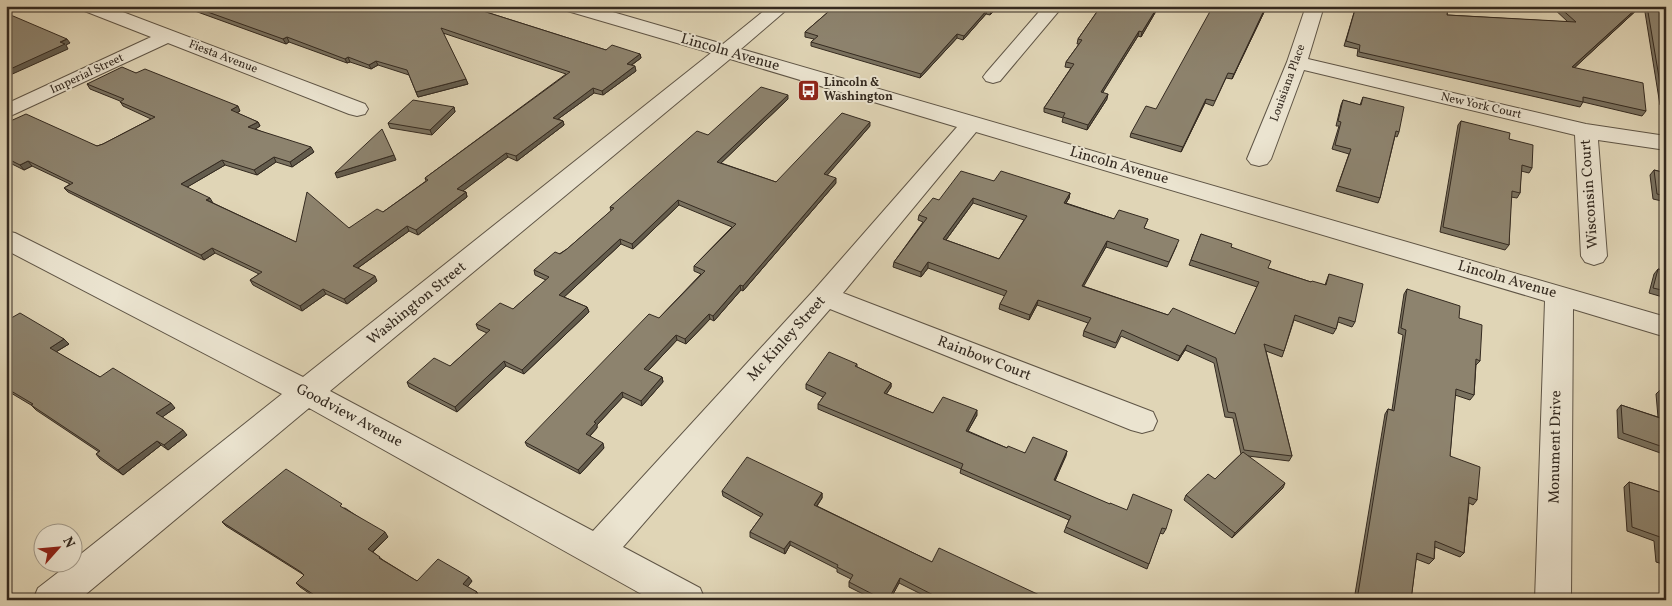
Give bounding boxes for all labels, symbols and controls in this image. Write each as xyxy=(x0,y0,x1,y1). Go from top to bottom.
street label: Lincoln Avenue xyxy=(678,29,782,77)
street label: Fiesta Avenue xyxy=(186,37,260,78)
street label: Louisiana Place xyxy=(1267,42,1310,124)
street label: Imperial Street xyxy=(48,50,126,98)
place label: Lincoln & Washington xyxy=(824,75,893,105)
bus stop icon: Lincoln & Washington xyxy=(796,78,820,102)
street label: New York Court xyxy=(1439,89,1523,123)
street label: Wisconsin Court xyxy=(1576,138,1604,250)
street label: Lincoln Avenue xyxy=(1067,142,1171,190)
street label: Lincoln Avenue xyxy=(1455,256,1559,304)
street label: Washington Street xyxy=(363,257,471,351)
street label: Mc Kinley Street xyxy=(743,292,831,386)
street label: Rainbow Court xyxy=(934,331,1034,387)
street label: Goodview Avenue xyxy=(292,379,406,453)
street label: Monument Drive xyxy=(1545,390,1567,504)
north arrow xyxy=(32,524,82,574)
text: N xyxy=(57,534,79,552)

